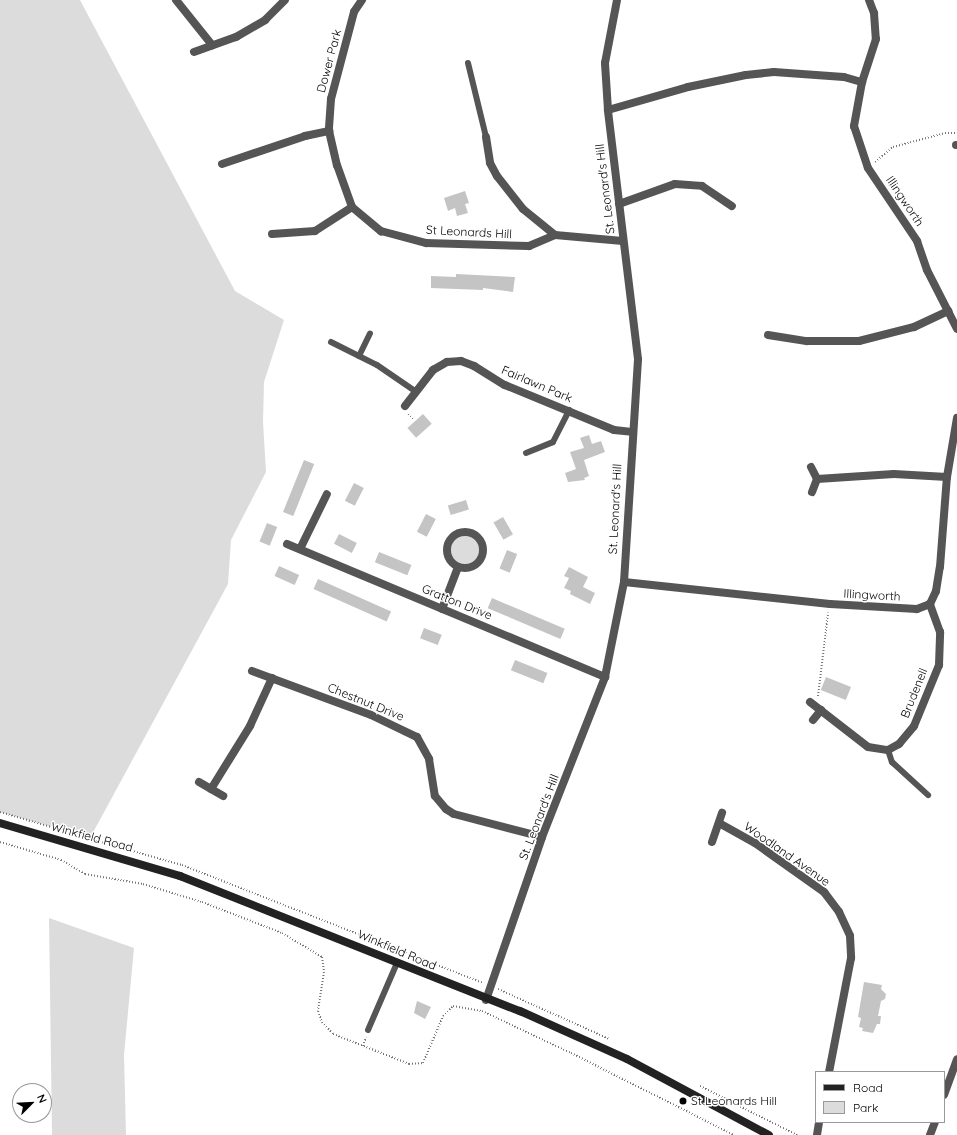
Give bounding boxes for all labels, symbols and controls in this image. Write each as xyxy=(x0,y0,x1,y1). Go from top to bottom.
street label: Dower Park xyxy=(314,28,344,94)
street label: St. Leonard's Hill xyxy=(592,143,618,235)
street label: Illingworth xyxy=(883,173,927,229)
street label: St Leonards Hill xyxy=(426,223,512,241)
street label: Fairlawn Park xyxy=(499,363,575,405)
street label: St. Leonard's Hill xyxy=(605,463,625,555)
street label: Gratton Drive xyxy=(420,581,494,623)
street label: Illingworth xyxy=(843,586,901,604)
street label: Brudenell xyxy=(897,666,931,720)
street label: Chestnut Drive xyxy=(326,680,406,724)
street label: St. Leonard's Hill xyxy=(516,772,562,862)
street label: Winkfield Road xyxy=(50,819,134,855)
street label: Woodland Avenue xyxy=(741,819,833,889)
street label: Winkfield Road xyxy=(355,927,439,973)
legend xyxy=(815,1071,945,1123)
text: Road xyxy=(853,1080,883,1095)
north arrow xyxy=(12,1083,52,1123)
text: N xyxy=(34,1092,50,1105)
place label: St Leonards Hill xyxy=(691,1094,777,1108)
marker: St Leonards Hill xyxy=(678,1096,688,1106)
text: Park xyxy=(853,1100,878,1115)

